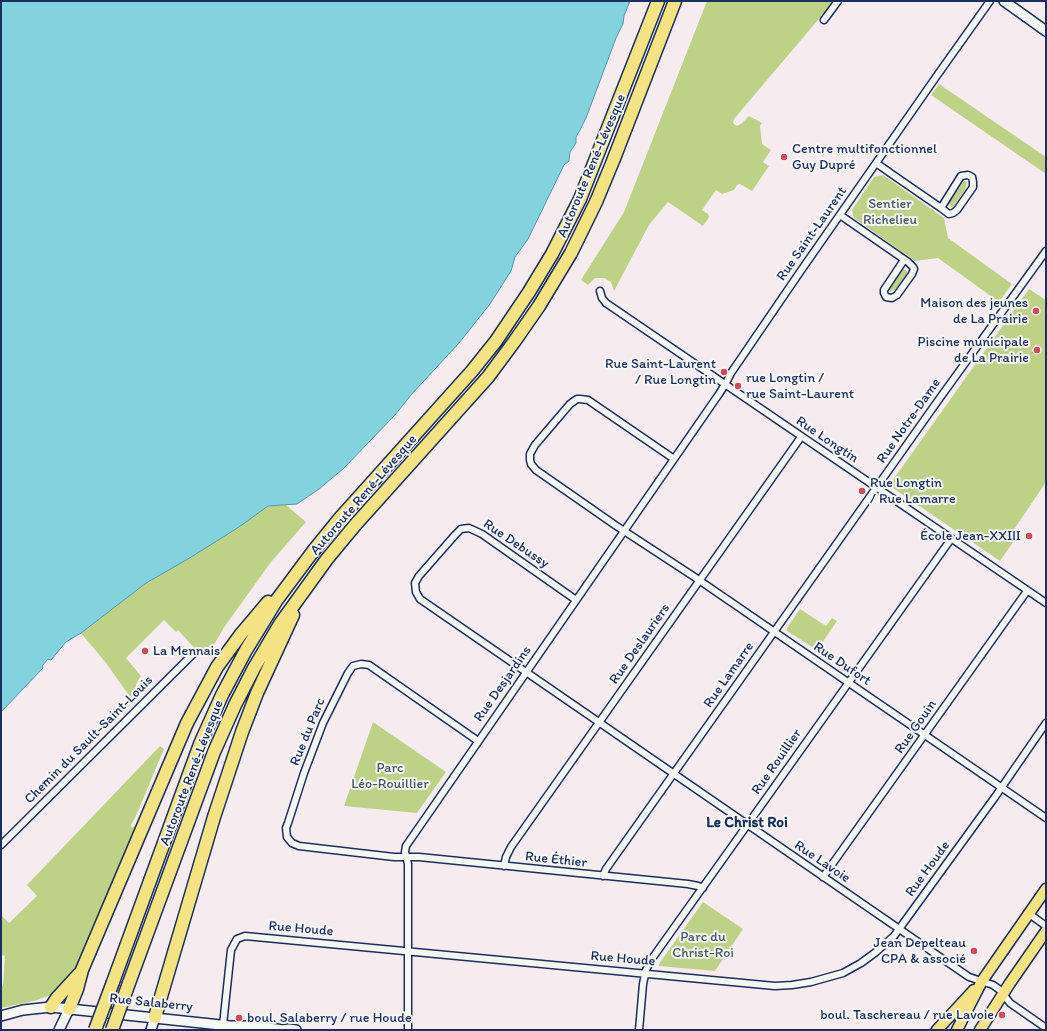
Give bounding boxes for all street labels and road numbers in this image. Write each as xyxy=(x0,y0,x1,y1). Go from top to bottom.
street label: Autoroute René-Lévesque xyxy=(554,92,630,240)
street label: Rue Saint-Laurent xyxy=(773,184,851,284)
street label: Rue Notre-Dame xyxy=(873,375,945,467)
street label: Rue Longtin xyxy=(792,413,862,467)
street label: Autoroute René-Lévesque xyxy=(307,431,421,559)
street label: Rue Debussy xyxy=(480,516,552,572)
street label: Rue Deslauriers xyxy=(606,601,674,687)
street label: Rue Lamarre xyxy=(700,639,758,711)
street label: Rue Dufort xyxy=(810,639,874,689)
street label: Rue Desjardins xyxy=(471,643,535,725)
street label: Chemin du Sault-Saint-Louis xyxy=(21,672,157,808)
street label: Rue du Parc xyxy=(287,696,329,768)
street label: Rue Gouin xyxy=(891,697,941,757)
street label: Autoroute René-Lévesque xyxy=(157,698,227,848)
street label: Rue Rouillier xyxy=(748,726,806,798)
street label: Rue Lavoie xyxy=(791,837,853,887)
street label: Rue Houde xyxy=(902,838,954,900)
street label: Rue Éthier xyxy=(524,848,588,872)
street label: Rue Houde xyxy=(268,918,334,940)
street label: Rue Houde xyxy=(590,948,656,970)
street label: Rue Salaberry xyxy=(108,990,194,1016)

